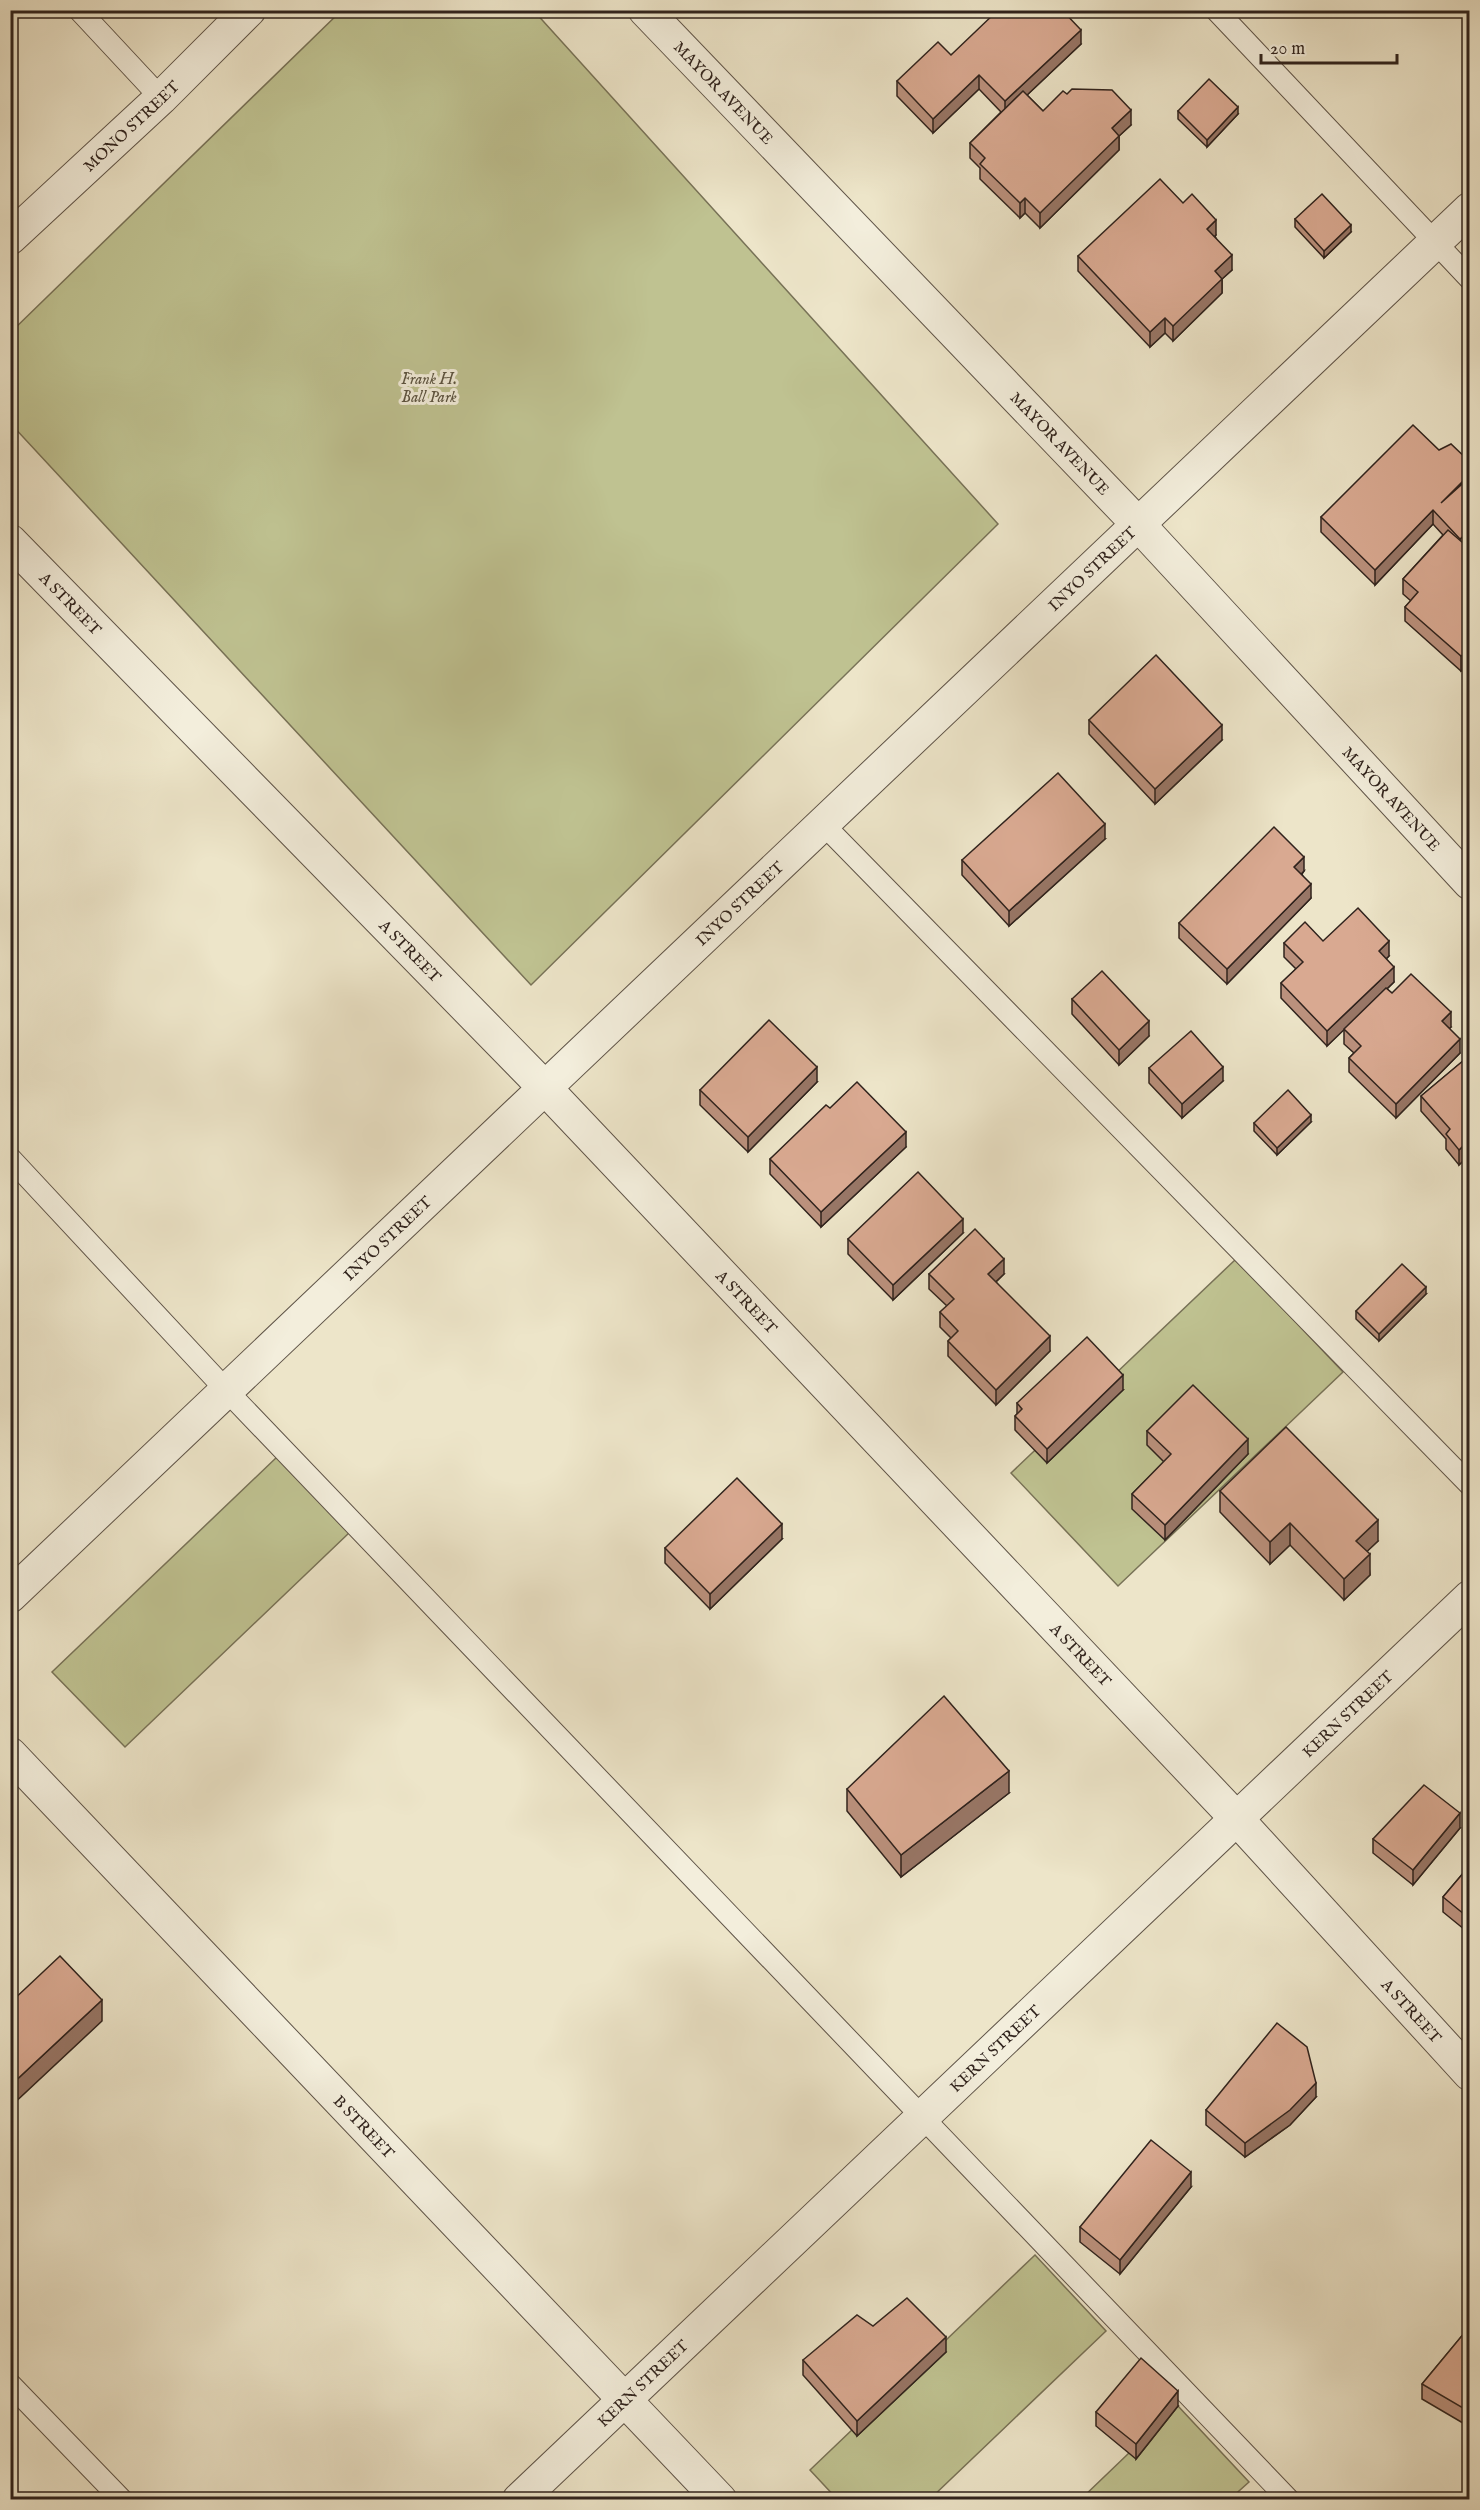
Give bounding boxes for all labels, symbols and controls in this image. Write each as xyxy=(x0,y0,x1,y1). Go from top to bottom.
scale bar xyxy=(1261,27,1398,65)
street label: MAYOR AVENUE xyxy=(668,38,776,149)
text: 20 m xyxy=(1270,38,1305,61)
street label: MONO STREET xyxy=(80,77,185,177)
park label: Frank H. Ball Park xyxy=(401,370,457,408)
street label: MAYOR AVENUE xyxy=(1005,389,1113,500)
street label: INYO STREET xyxy=(1045,523,1142,616)
street label: A STREET xyxy=(34,568,105,640)
street label: MAYOR AVENUE xyxy=(1337,743,1444,856)
street label: INYO STREET xyxy=(692,858,789,951)
street label: A STREET xyxy=(373,916,445,988)
street label: INYO STREET xyxy=(340,1193,437,1286)
street label: A STREET xyxy=(710,1266,781,1339)
street label: A STREET xyxy=(1044,1619,1115,1692)
street label: KERN STREET xyxy=(1299,1667,1398,1763)
street label: A STREET xyxy=(1375,1975,1445,2048)
street label: KERN STREET xyxy=(946,2002,1046,2098)
street label: B STREET xyxy=(328,2092,398,2164)
street label: KERN STREET xyxy=(594,2336,694,2432)

